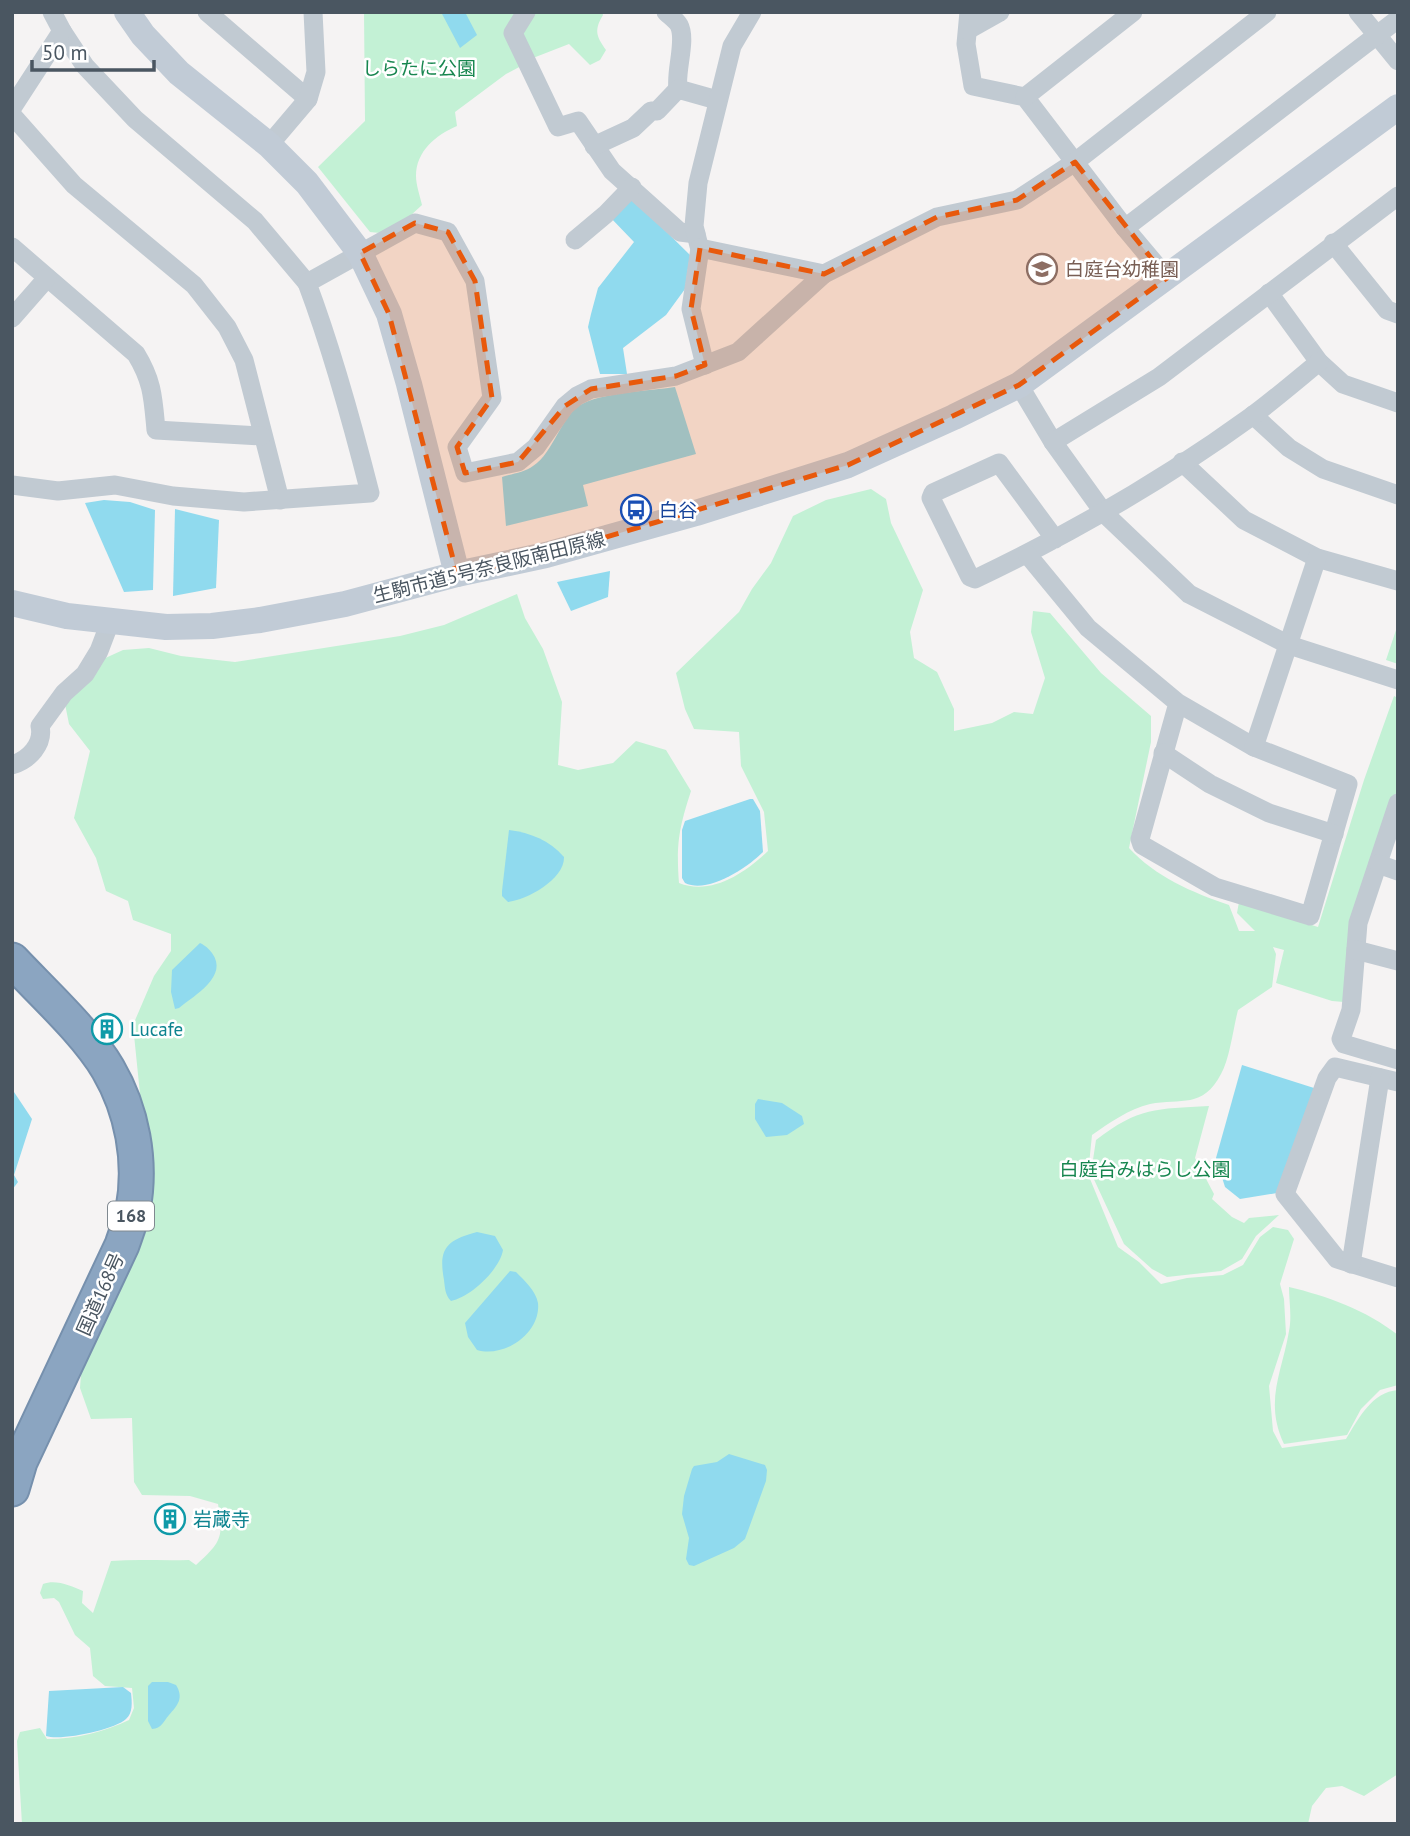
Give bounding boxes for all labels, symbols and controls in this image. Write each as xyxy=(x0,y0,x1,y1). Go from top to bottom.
scale bar xyxy=(32,28,154,72)
text: 50 m xyxy=(42,39,88,66)
park label: しらたに公園 xyxy=(362,56,476,80)
school or university icon: 白庭台幼稚園 xyxy=(1025,252,1059,286)
place label: 白庭台幼稚園 xyxy=(1065,257,1179,281)
bus stop icon: 白谷 xyxy=(619,493,653,527)
place label: 白谷 xyxy=(659,498,697,522)
street label: 生駒市道5号奈良阪南田原線 xyxy=(370,527,608,607)
building icon: Lucafe xyxy=(90,1012,124,1046)
place label: Lucafe xyxy=(130,1017,183,1041)
park label: 白庭台みはらし公園 xyxy=(1059,1157,1231,1181)
road number: 168 xyxy=(108,1202,154,1231)
street label: 国道168号 xyxy=(71,1249,129,1339)
building icon: 岩蔵寺 xyxy=(153,1502,187,1536)
place label: 岩蔵寺 xyxy=(193,1507,250,1531)

